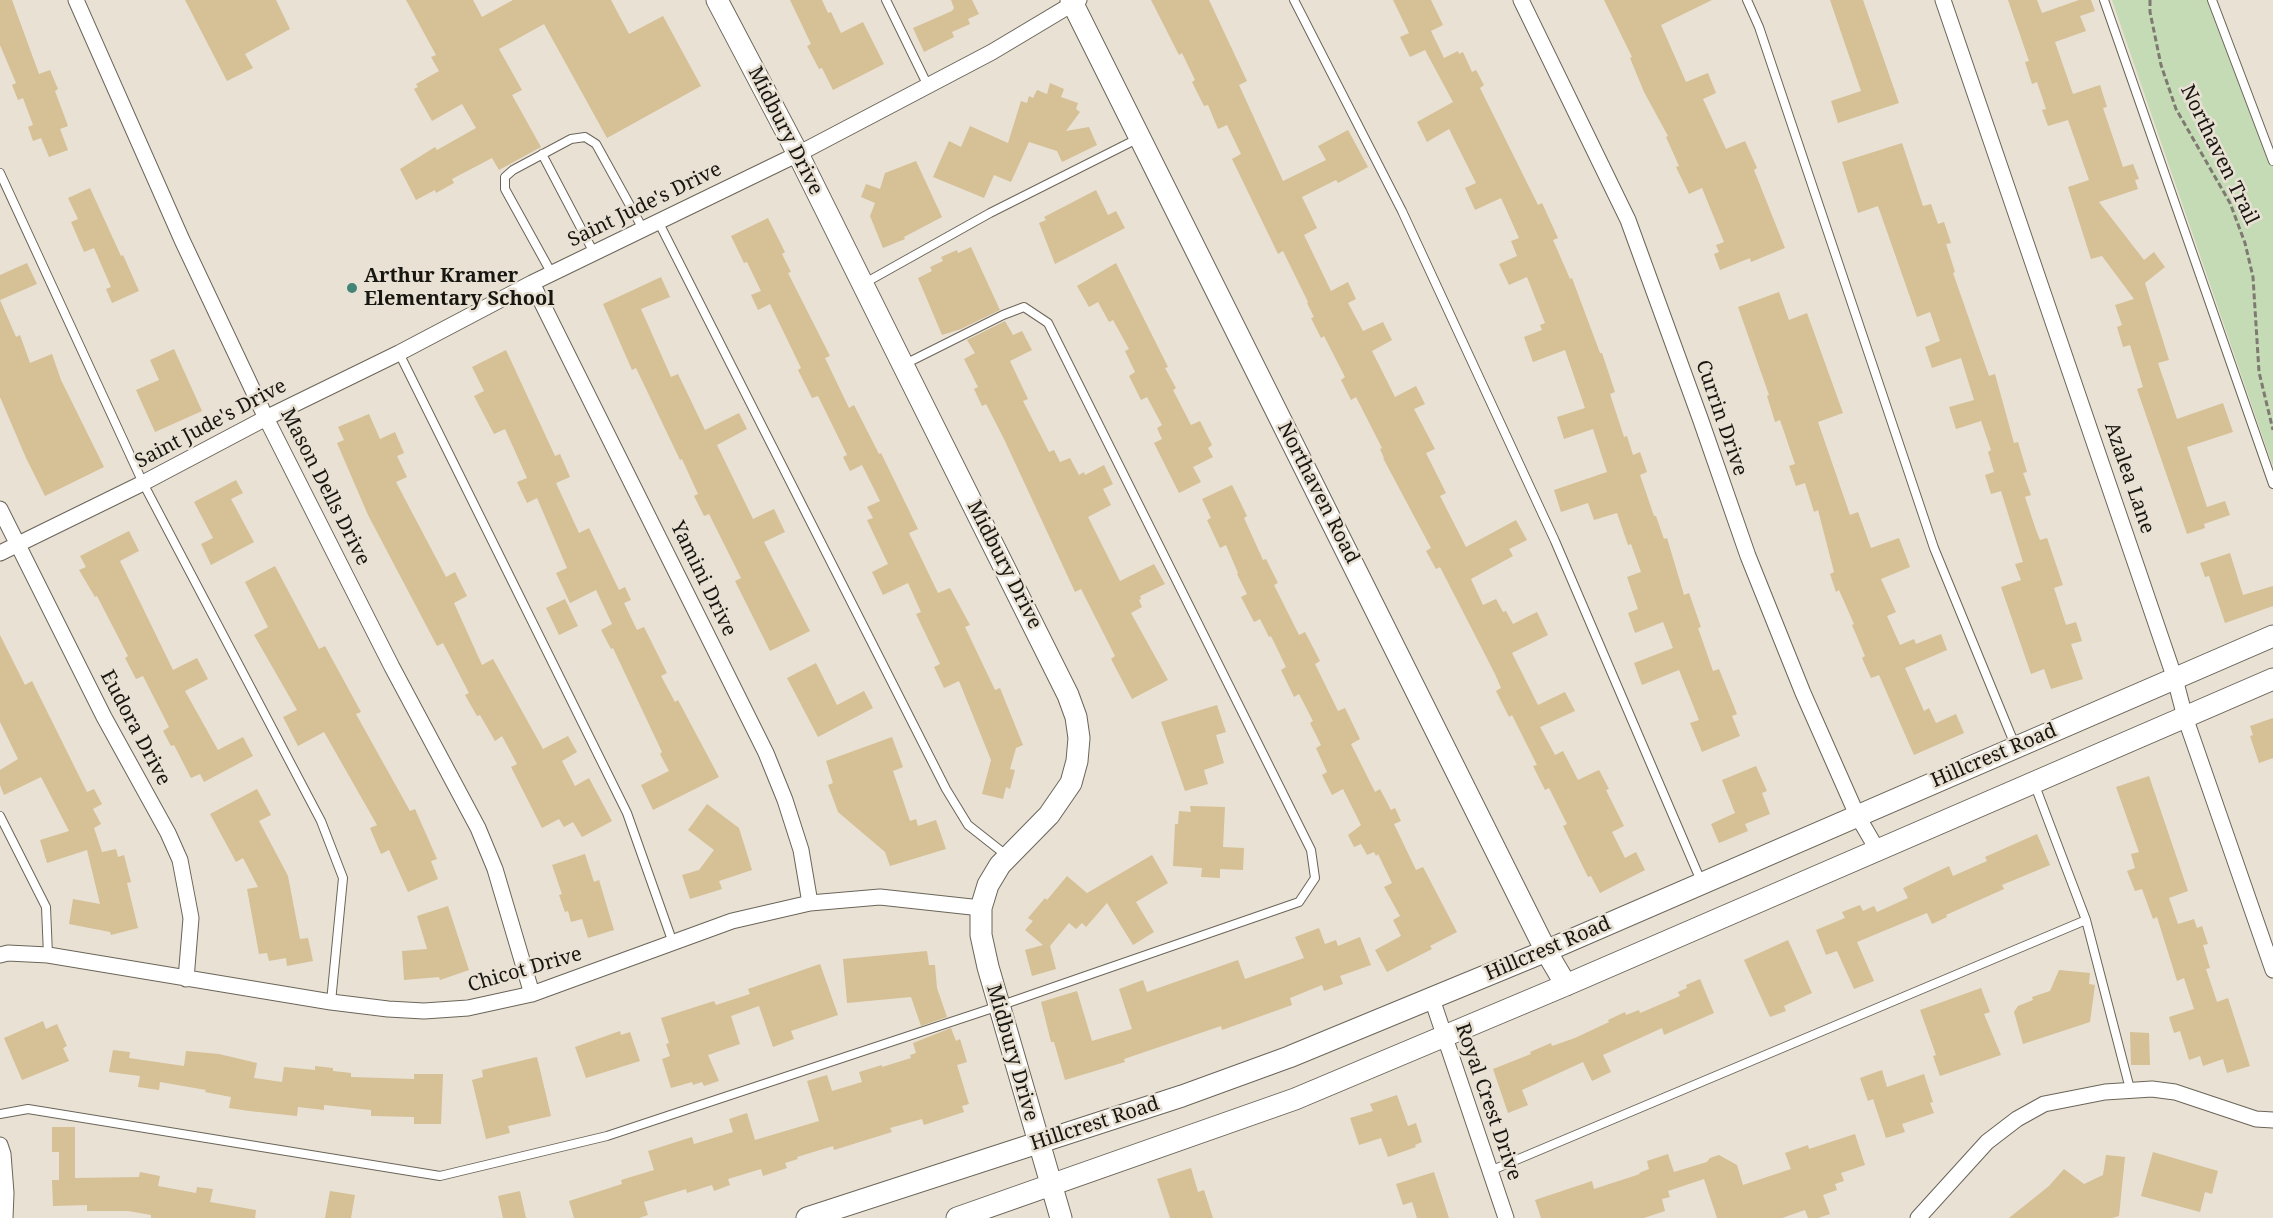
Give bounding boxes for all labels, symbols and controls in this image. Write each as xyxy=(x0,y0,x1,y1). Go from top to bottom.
street label: Midbury Drive xyxy=(742,63,828,199)
street label: Northaven Trail xyxy=(2175,81,2263,229)
street label: Saint Jude's Drive xyxy=(564,157,726,253)
place label: Arthur Kramer Elementary School xyxy=(364,264,554,311)
marker: Arthur Kramer Elementary School xyxy=(345,281,359,295)
street label: Currin Drive xyxy=(1690,357,1752,479)
street label: Saint Jude's Drive xyxy=(131,374,291,474)
street label: Mason Dells Drive xyxy=(275,404,375,570)
street label: Northaven Road xyxy=(1272,418,1364,568)
street label: Azalea Lane xyxy=(2099,419,2159,537)
street label: Midbury Drive xyxy=(961,497,1047,633)
street label: Yamini Drive xyxy=(665,518,741,640)
street label: Eudora Drive xyxy=(95,666,175,790)
street label: Hillcrest Road xyxy=(1928,719,2060,793)
street label: Hillcrest Road xyxy=(1482,912,1614,986)
street label: Chicot Drive xyxy=(465,942,585,998)
street label: Midbury Drive xyxy=(981,982,1043,1124)
street label: Royal Crest Drive xyxy=(1450,1020,1526,1184)
street label: Hillcrest Road xyxy=(1028,1092,1162,1156)

